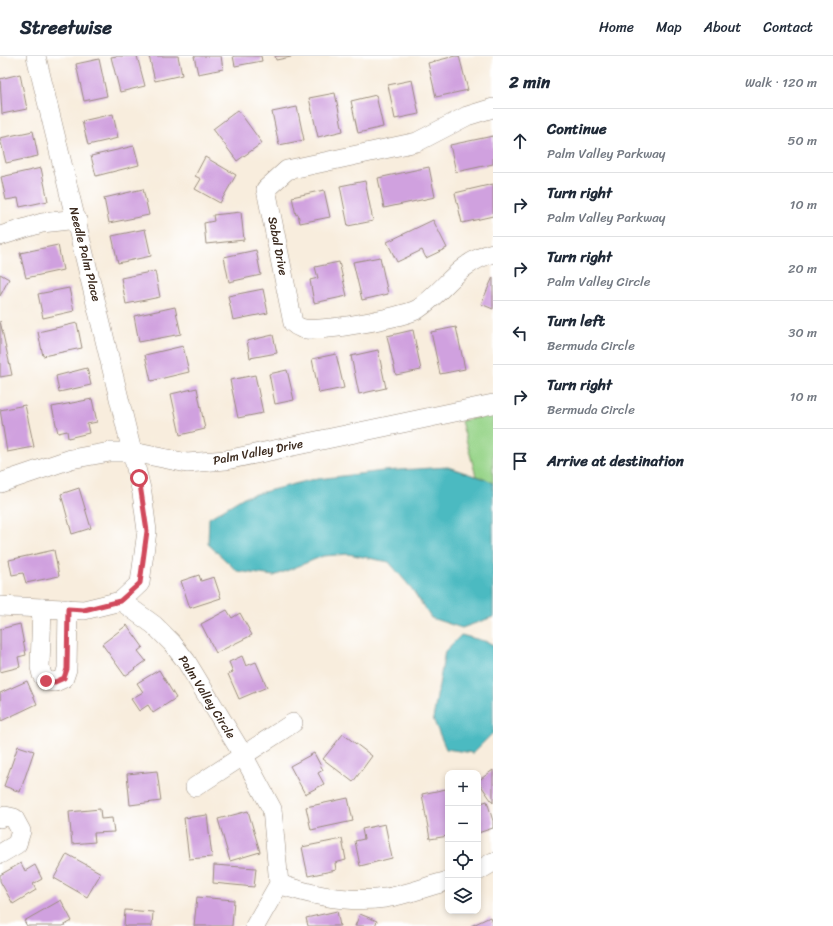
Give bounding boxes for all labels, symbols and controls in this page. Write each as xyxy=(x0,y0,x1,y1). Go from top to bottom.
text: Streetwise xyxy=(20,11,112,44)
text: Home xyxy=(599,15,634,40)
text: Map xyxy=(656,15,682,40)
text: About xyxy=(704,15,741,40)
text: Contact xyxy=(763,15,813,40)
text: 2 min xyxy=(509,67,550,97)
text: Walk · 120 m xyxy=(745,71,817,94)
text: Continue xyxy=(547,116,607,142)
text: 50 m xyxy=(787,129,817,152)
icon: ahead xyxy=(509,130,531,152)
text: Palm Valley Parkway xyxy=(547,142,665,165)
text: Turn right xyxy=(547,180,612,206)
text: 10 m xyxy=(790,193,817,216)
icon: right xyxy=(509,194,531,216)
street label: Needle Palm Place xyxy=(63,204,107,304)
text: Palm Valley Parkway xyxy=(547,206,665,229)
street label: Sabal Drive xyxy=(261,215,295,277)
text: Turn right xyxy=(547,244,612,270)
text: 20 m xyxy=(788,257,817,280)
icon: right xyxy=(509,258,531,280)
text: Palm Valley Circle xyxy=(547,270,650,293)
text: Turn left xyxy=(547,308,605,334)
text: 30 m xyxy=(788,321,817,344)
icon: left xyxy=(509,322,531,344)
text: Bermuda Circle xyxy=(547,334,635,357)
text: Turn right xyxy=(547,372,612,398)
text: 10 m xyxy=(790,385,817,408)
icon: right xyxy=(509,386,531,408)
text: Bermuda Circle xyxy=(547,398,635,421)
street label: Palm Valley Drive xyxy=(211,432,305,472)
text: Arrive at destination xyxy=(547,448,684,474)
icon: arrive xyxy=(509,450,531,472)
route start xyxy=(130,469,148,487)
street label: Palm Valley Circle xyxy=(172,651,242,743)
route end xyxy=(37,672,55,690)
map controls xyxy=(445,770,481,914)
button: + xyxy=(445,770,481,806)
button: − xyxy=(445,806,481,842)
button: locate xyxy=(445,842,481,878)
button: layers xyxy=(445,878,481,914)

